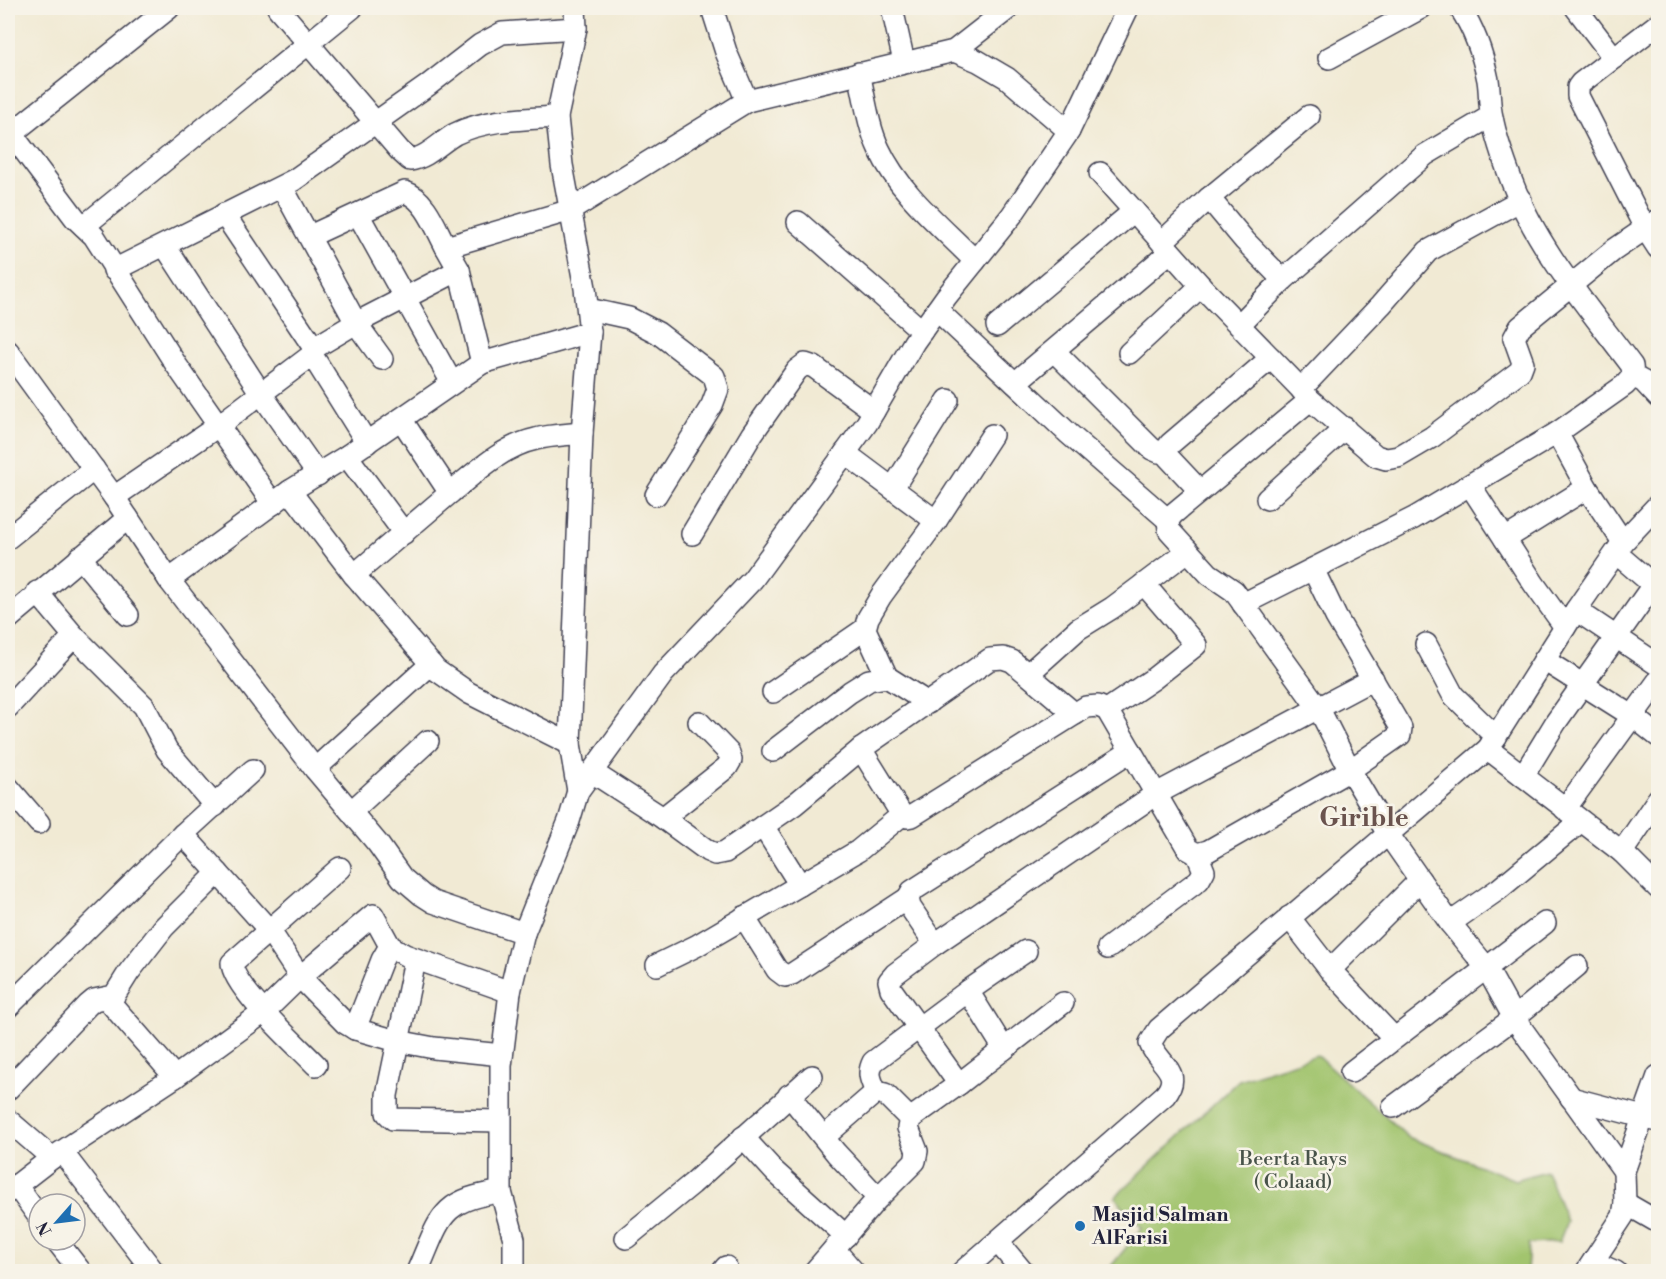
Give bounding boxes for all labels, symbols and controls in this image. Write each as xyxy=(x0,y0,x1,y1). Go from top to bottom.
district label: Girible xyxy=(1319,802,1409,834)
park label: Beerta Rays ( Colaad) xyxy=(1238,1147,1347,1195)
north arrow xyxy=(27,1192,87,1252)
place label: Masjid Salman AlFarisi xyxy=(1091,1203,1229,1251)
text: N xyxy=(33,1218,56,1239)
marker: Masjid Salman AlFarisi xyxy=(1073,1219,1087,1233)

